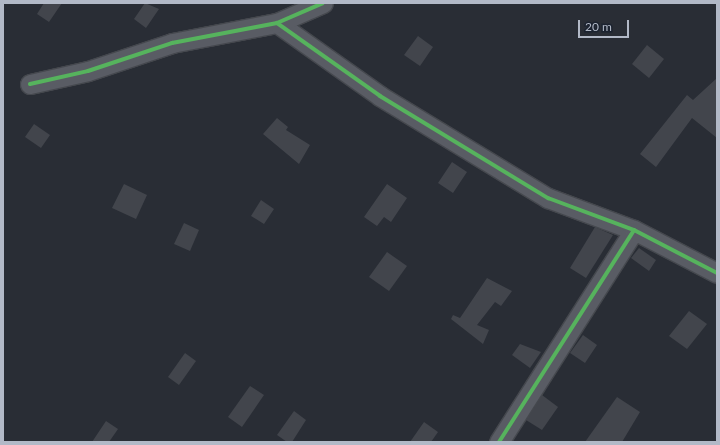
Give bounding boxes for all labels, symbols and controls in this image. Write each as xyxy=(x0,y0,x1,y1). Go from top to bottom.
scale bar xyxy=(580,12,631,38)
text: 20 m xyxy=(585,19,612,34)

